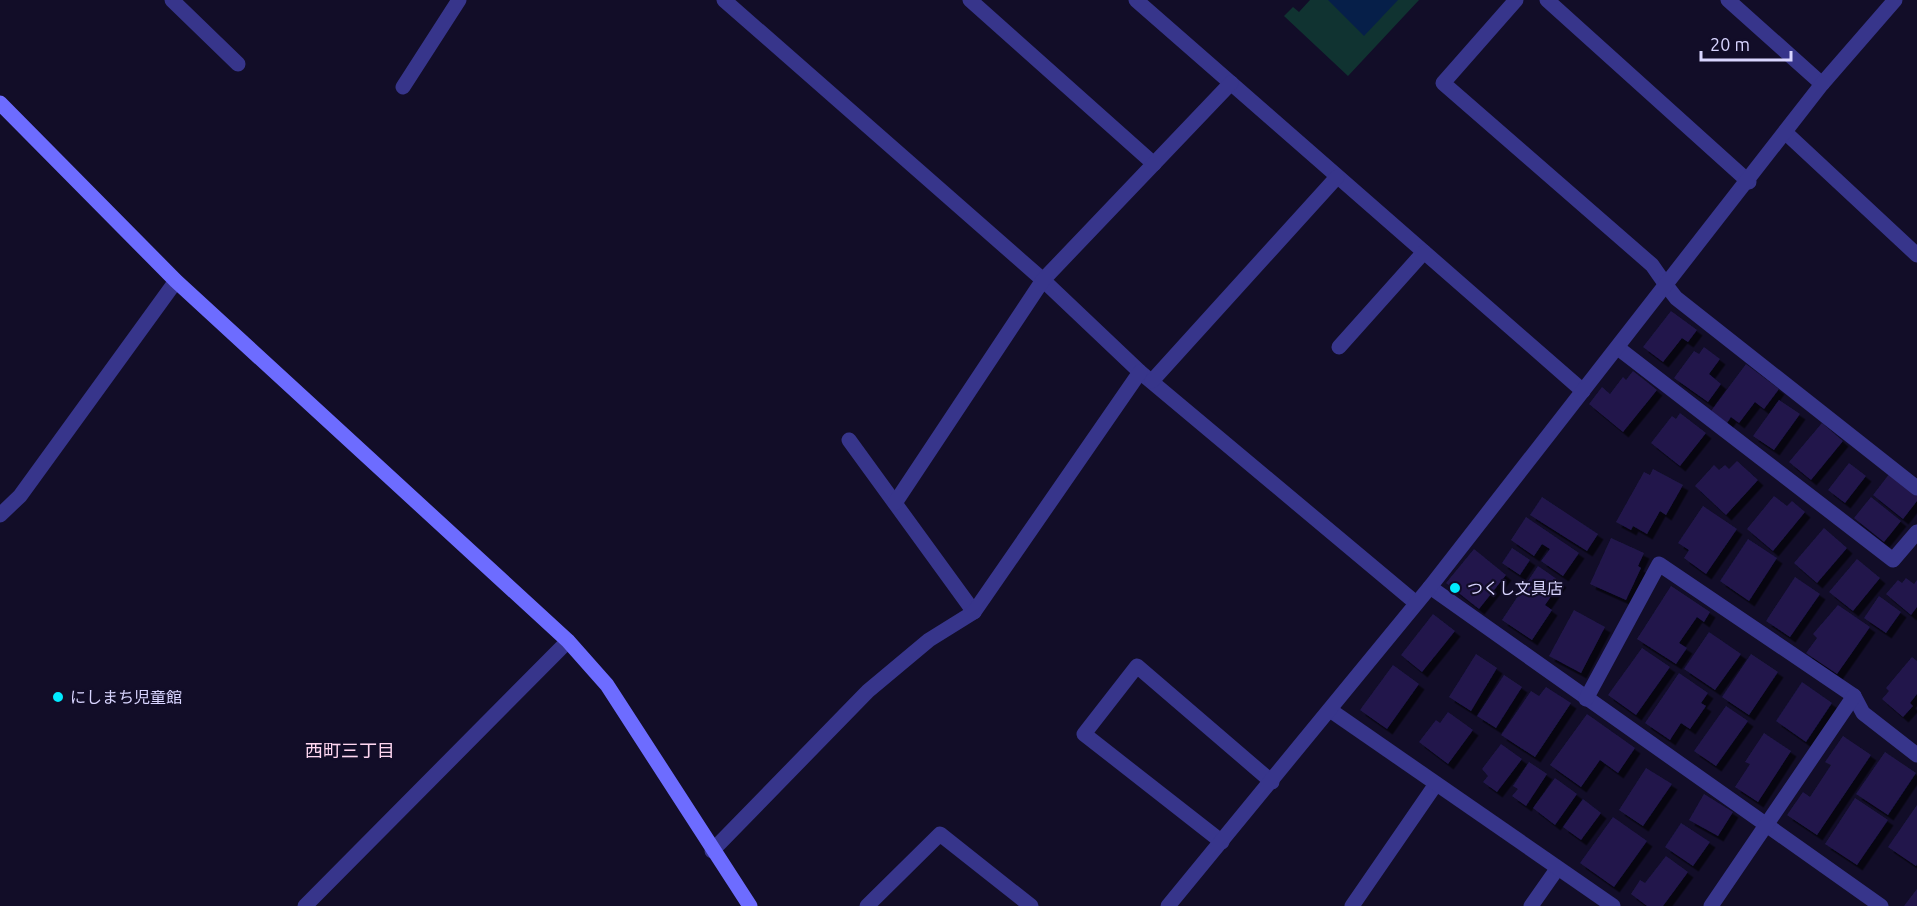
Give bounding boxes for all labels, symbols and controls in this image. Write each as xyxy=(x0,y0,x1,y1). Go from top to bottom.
scale bar xyxy=(1701,24,1791,62)
text: 20 m xyxy=(1710,34,1750,54)
place label: つくし文具店 xyxy=(1467,579,1563,597)
marker: つくし文具店 xyxy=(1448,581,1462,595)
place label: にしまち児童館 xyxy=(70,688,182,706)
marker: にしまち児童館 xyxy=(51,690,65,704)
district label: 西町三丁目 xyxy=(305,740,395,760)

